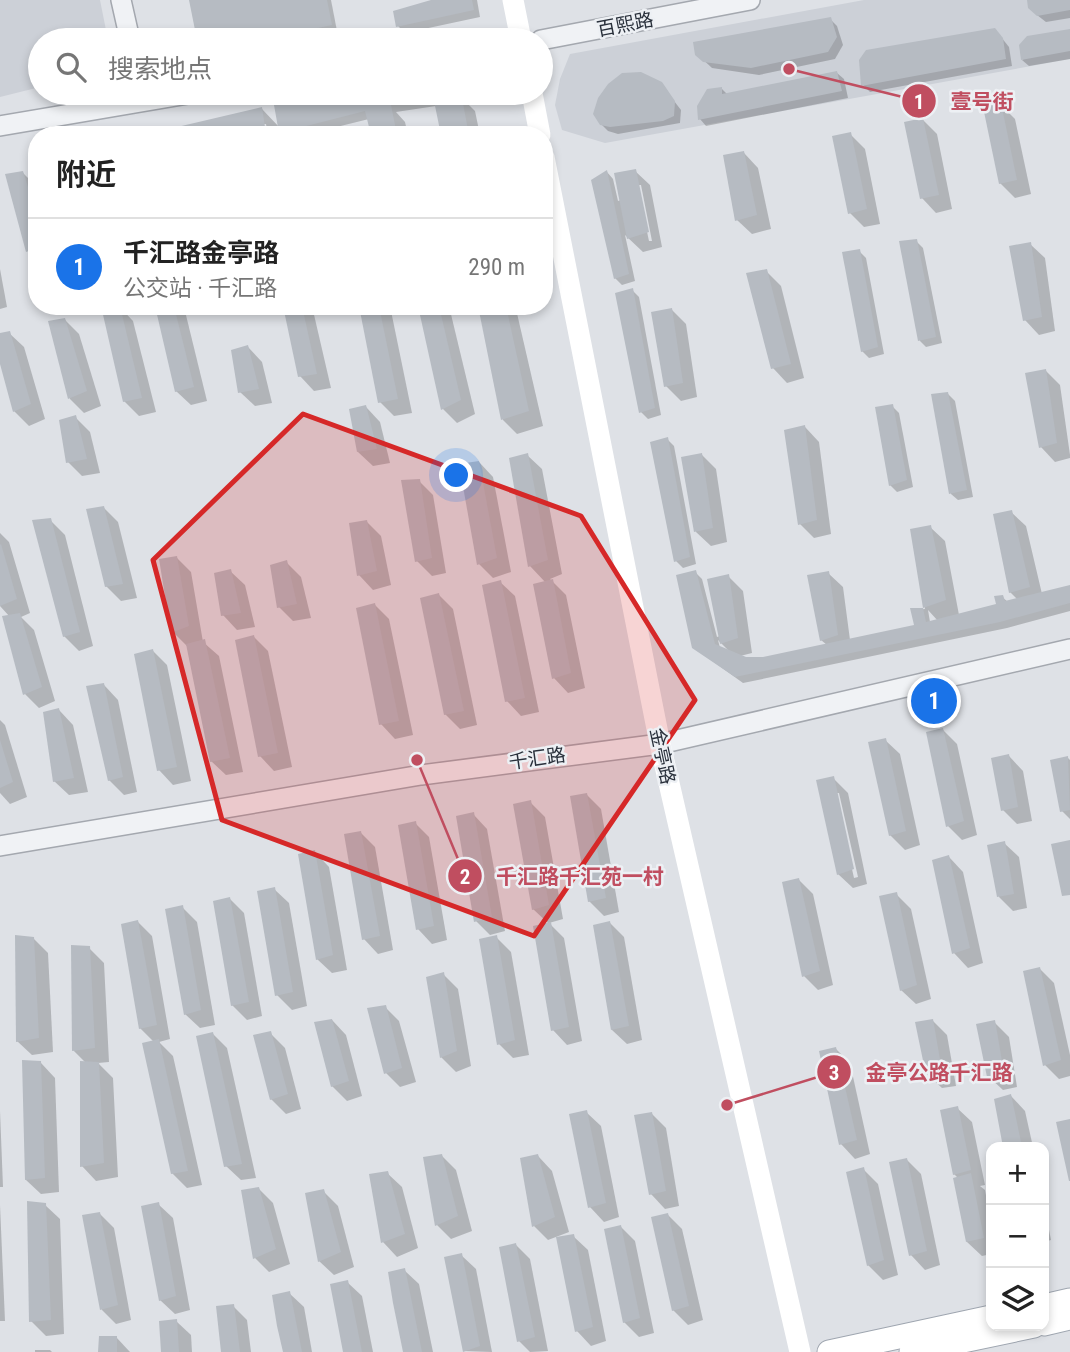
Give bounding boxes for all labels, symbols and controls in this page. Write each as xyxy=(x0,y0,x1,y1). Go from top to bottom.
street label: 百熙路 xyxy=(595,8,655,41)
search box xyxy=(28,28,553,105)
icon: search xyxy=(52,48,90,86)
text: 搜索地点 xyxy=(108,54,212,84)
callout: 壹号街 xyxy=(901,80,1027,122)
text: 1 xyxy=(914,90,924,114)
text: 壹号街 xyxy=(951,90,1014,114)
text: 附近 xyxy=(56,157,116,192)
text: 千汇路金亭路 xyxy=(123,238,279,268)
text: 1 xyxy=(73,254,85,281)
text: 290 m xyxy=(468,254,525,281)
text: 公交站 · 千汇路 xyxy=(123,275,277,302)
your location xyxy=(439,458,473,492)
pin: 1 xyxy=(911,675,957,727)
street label: 金亭路 xyxy=(645,726,680,786)
street label: 千汇路 xyxy=(507,743,567,774)
callout: 千汇路千汇苑一村 xyxy=(447,855,678,897)
text: 2 xyxy=(460,865,470,889)
text: 千汇路千汇苑一村 xyxy=(496,865,664,889)
callout: 金亭公路千汇路 xyxy=(816,1051,1026,1093)
text: 3 xyxy=(829,1061,839,1085)
text: 金亭公路千汇路 xyxy=(866,1061,1013,1085)
map controls xyxy=(986,1142,1049,1331)
button: + xyxy=(986,1142,1049,1205)
button: − xyxy=(986,1205,1049,1268)
button: layers xyxy=(986,1268,1049,1331)

